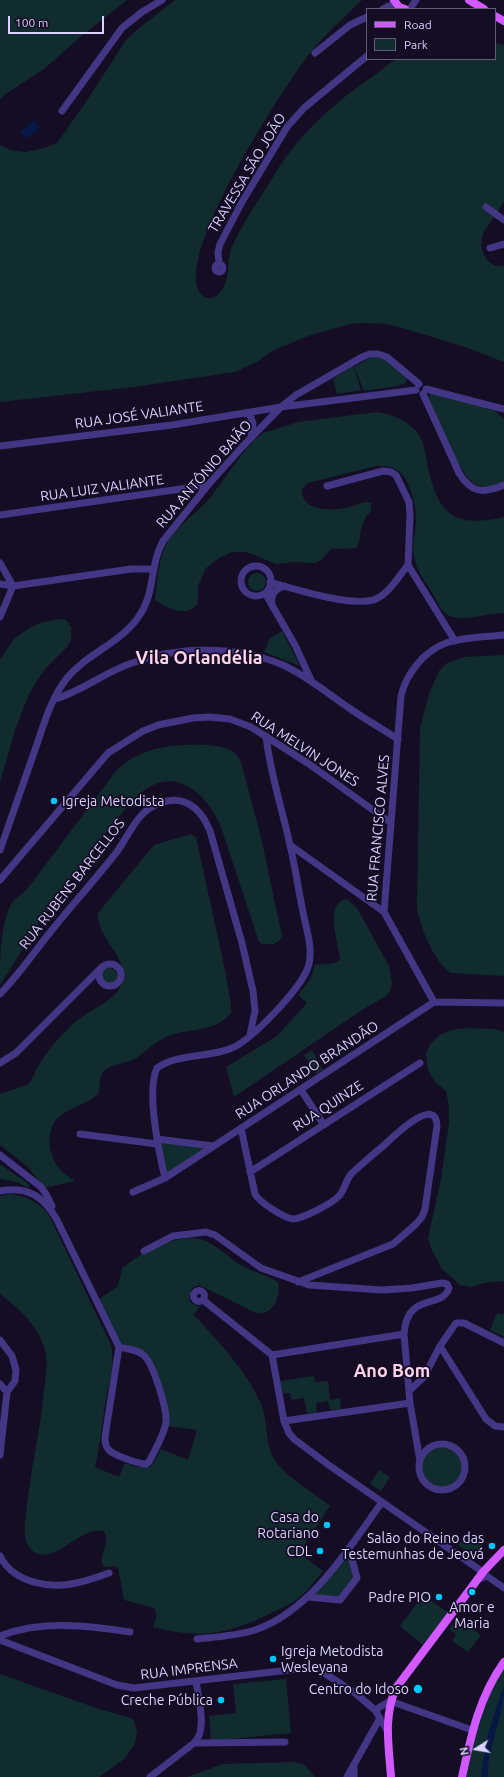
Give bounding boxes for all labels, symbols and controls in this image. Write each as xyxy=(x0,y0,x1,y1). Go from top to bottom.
scale bar xyxy=(10,8,106,34)
legend xyxy=(366,8,496,60)
text: 100 m xyxy=(15,16,48,29)
text: Road xyxy=(404,18,432,31)
text: Park xyxy=(404,38,428,51)
street label: TRAVESSA SÃO JOÃO xyxy=(205,110,289,236)
street label: RUA JOSÉ VALIANTE xyxy=(74,398,204,432)
street label: RUA ANTÔNIO BAIÃO xyxy=(153,417,255,531)
street label: RUA LUIZ VALIANTE xyxy=(39,471,165,505)
district label: Vila Orlandélia xyxy=(136,647,262,669)
street label: RUA MELVIN JONES xyxy=(248,708,362,790)
street label: RUA FRANCISCO ALVES xyxy=(363,754,393,902)
place label: Igreja Metodista xyxy=(62,793,164,809)
marker: Igreja Metodista xyxy=(49,796,59,806)
street label: RUA RUBENS BARCELLOS xyxy=(16,815,128,953)
street label: RUA ORLANDO BRANDÃO xyxy=(232,1017,382,1123)
street label: RUA QUINZE xyxy=(290,1077,366,1135)
district label: Ano Bom xyxy=(354,1360,430,1382)
place label: Casa do Rotariano xyxy=(257,1509,319,1542)
marker: Casa do Rotariano xyxy=(322,1520,332,1530)
place label: Salão do Reino das Testemunhas de Jeová xyxy=(341,1530,484,1562)
marker: Salão do Reino das Testemunhas de Jeová xyxy=(487,1541,497,1551)
place label: CDL xyxy=(286,1543,312,1559)
marker: CDL xyxy=(315,1546,325,1556)
marker: Amor e Maria xyxy=(467,1587,477,1597)
place label: Padre PIO xyxy=(368,1589,431,1605)
marker: Padre PIO xyxy=(434,1592,444,1602)
place label: Amor e Maria xyxy=(449,1599,495,1632)
place label: Igreja Metodista Wesleyana xyxy=(281,1643,383,1676)
marker: Igreja Metodista Wesleyana xyxy=(268,1654,278,1664)
street label: RUA IMPRENSA xyxy=(139,1655,239,1683)
place label: Centro do Idoso xyxy=(309,1681,409,1697)
marker: Centro do Idoso xyxy=(412,1683,424,1695)
place label: Creche Pública xyxy=(121,1692,213,1708)
marker: Creche Pública xyxy=(216,1695,226,1705)
north arrow xyxy=(456,1729,496,1769)
text: N xyxy=(458,1746,471,1756)

